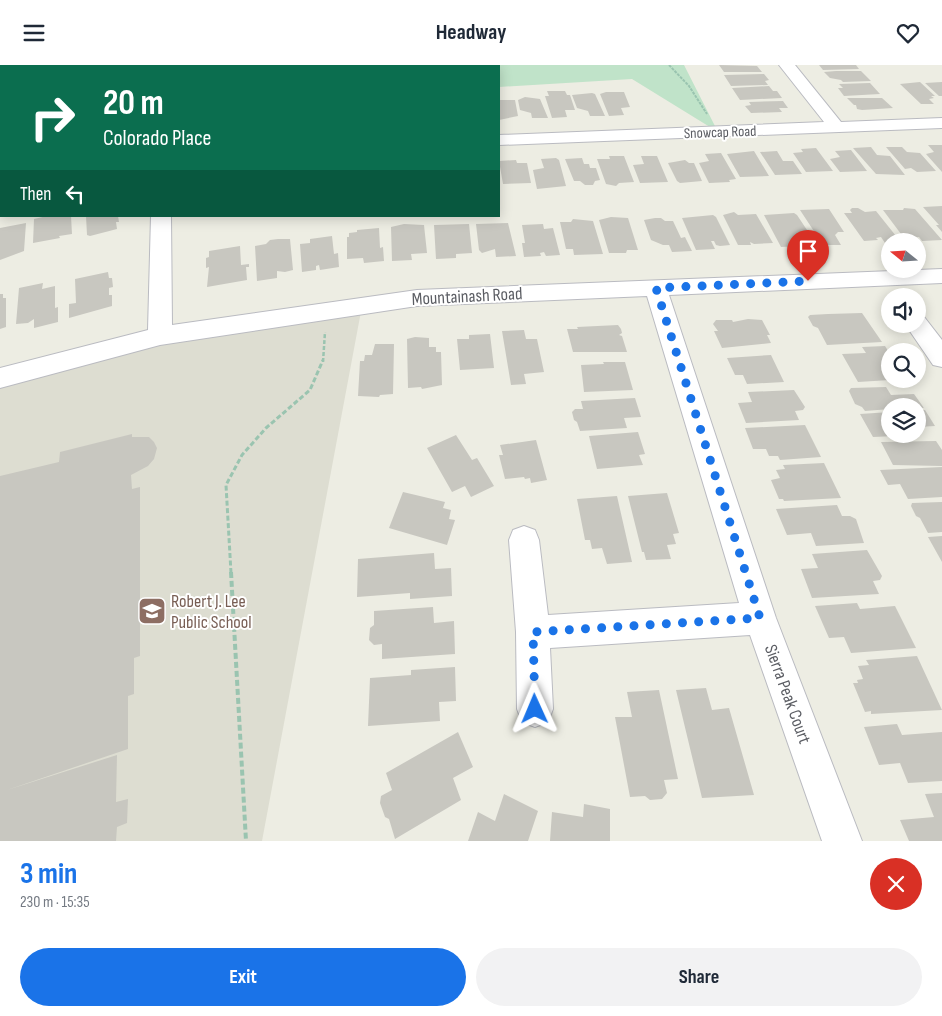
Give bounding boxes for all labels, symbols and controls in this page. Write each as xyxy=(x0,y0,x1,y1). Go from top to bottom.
icon: menu xyxy=(20,19,48,47)
text: Headway xyxy=(436,19,506,46)
icon: heart xyxy=(894,19,922,47)
text: 20 m xyxy=(103,82,164,125)
icon: right xyxy=(20,85,85,150)
street label: Snowcap Road xyxy=(683,122,757,143)
text: Colorado Place xyxy=(103,125,211,152)
icon: left xyxy=(61,180,89,208)
text: Then xyxy=(20,183,51,206)
pin xyxy=(787,230,829,281)
north arrow xyxy=(881,233,926,277)
map controls xyxy=(881,233,926,443)
icon: arrive xyxy=(794,237,822,265)
street label: Mountainash Road xyxy=(411,283,523,310)
button: sound xyxy=(881,288,926,333)
button: search xyxy=(881,343,926,388)
button: layers xyxy=(881,398,926,443)
place label: Robert J. Lee Public School xyxy=(171,591,252,633)
school or university icon: Robert J. Lee Public School xyxy=(137,596,167,626)
street label: Sierra Peak Court xyxy=(760,642,815,747)
position arrow xyxy=(508,682,560,734)
text: 3 min xyxy=(20,856,77,892)
button: close xyxy=(870,858,922,910)
text: 230 m · 15:35 xyxy=(20,893,90,912)
button: Exit xyxy=(20,948,466,1006)
button: Share xyxy=(476,948,922,1006)

